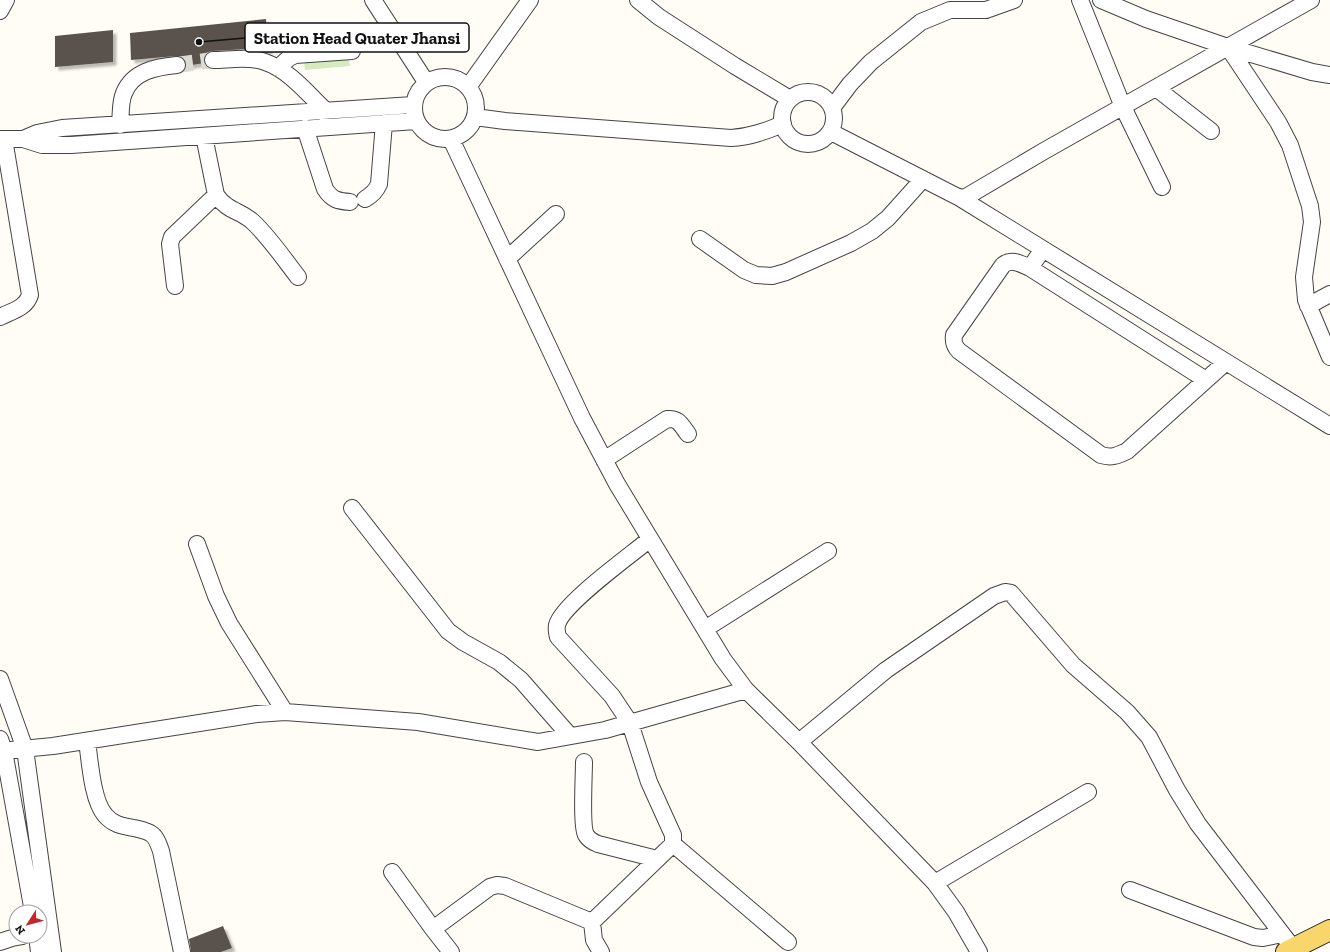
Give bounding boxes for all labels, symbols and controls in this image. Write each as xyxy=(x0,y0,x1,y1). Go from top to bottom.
callout: Station Head Quater Jhansi xyxy=(245,23,469,52)
text: Station Head Quater Jhansi xyxy=(254,28,460,48)
north arrow xyxy=(8,904,48,944)
text: N xyxy=(12,922,28,937)

